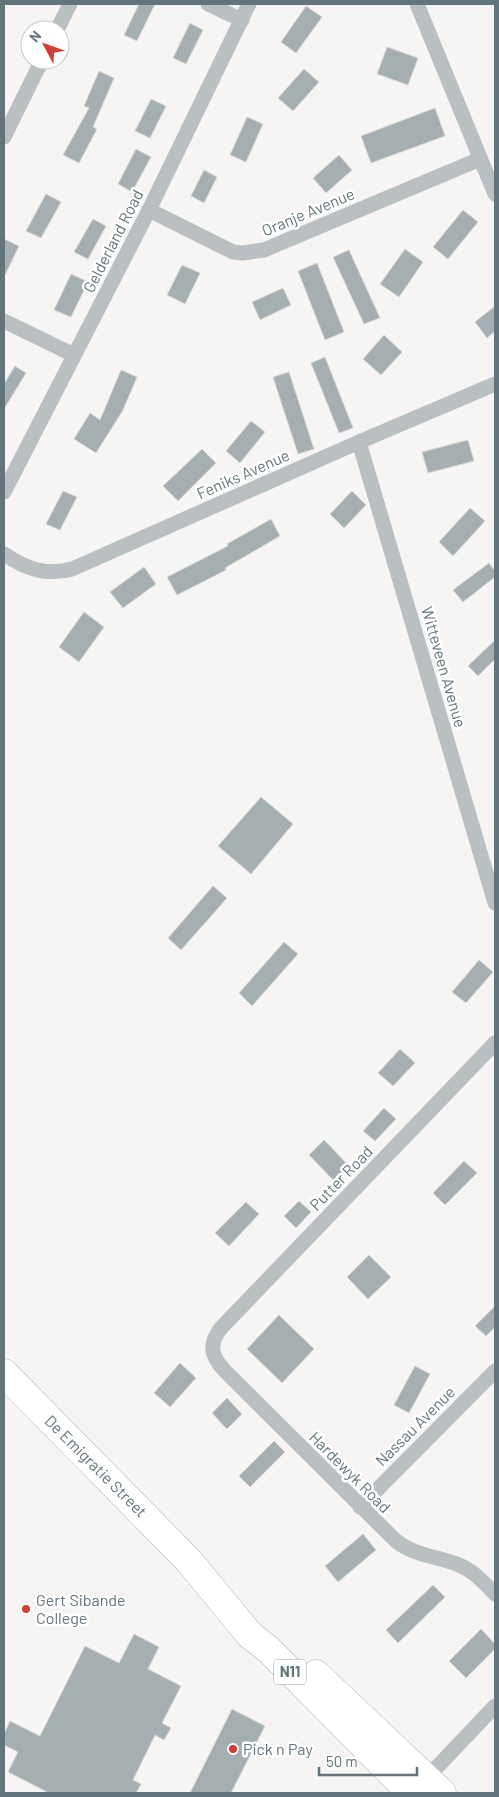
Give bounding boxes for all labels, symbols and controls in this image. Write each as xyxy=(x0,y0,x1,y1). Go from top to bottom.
north arrow xyxy=(20,20,70,70)
text: N xyxy=(25,27,44,45)
street label: Oranje Avenue xyxy=(259,183,357,240)
street label: Gelderland Road xyxy=(78,186,147,295)
street label: Feniks Avenue xyxy=(194,445,292,502)
street label: Witteveen Avenue xyxy=(418,604,471,730)
street label: Putter Road xyxy=(305,1141,376,1214)
street label: Nassau Avenue xyxy=(371,1382,458,1469)
street label: De Emigratie Street xyxy=(41,1411,151,1521)
street label: Hardewyk Road xyxy=(306,1427,395,1516)
place label: Gert Sibande College xyxy=(36,1590,126,1627)
marker: Gert Sibande College xyxy=(20,1603,32,1615)
road number: N11 xyxy=(274,1660,306,1684)
place label: Pick n Pay xyxy=(243,1739,313,1758)
marker: Pick n Pay xyxy=(227,1743,239,1755)
scale bar xyxy=(319,1744,416,1776)
text: 50 m xyxy=(326,1752,358,1770)

